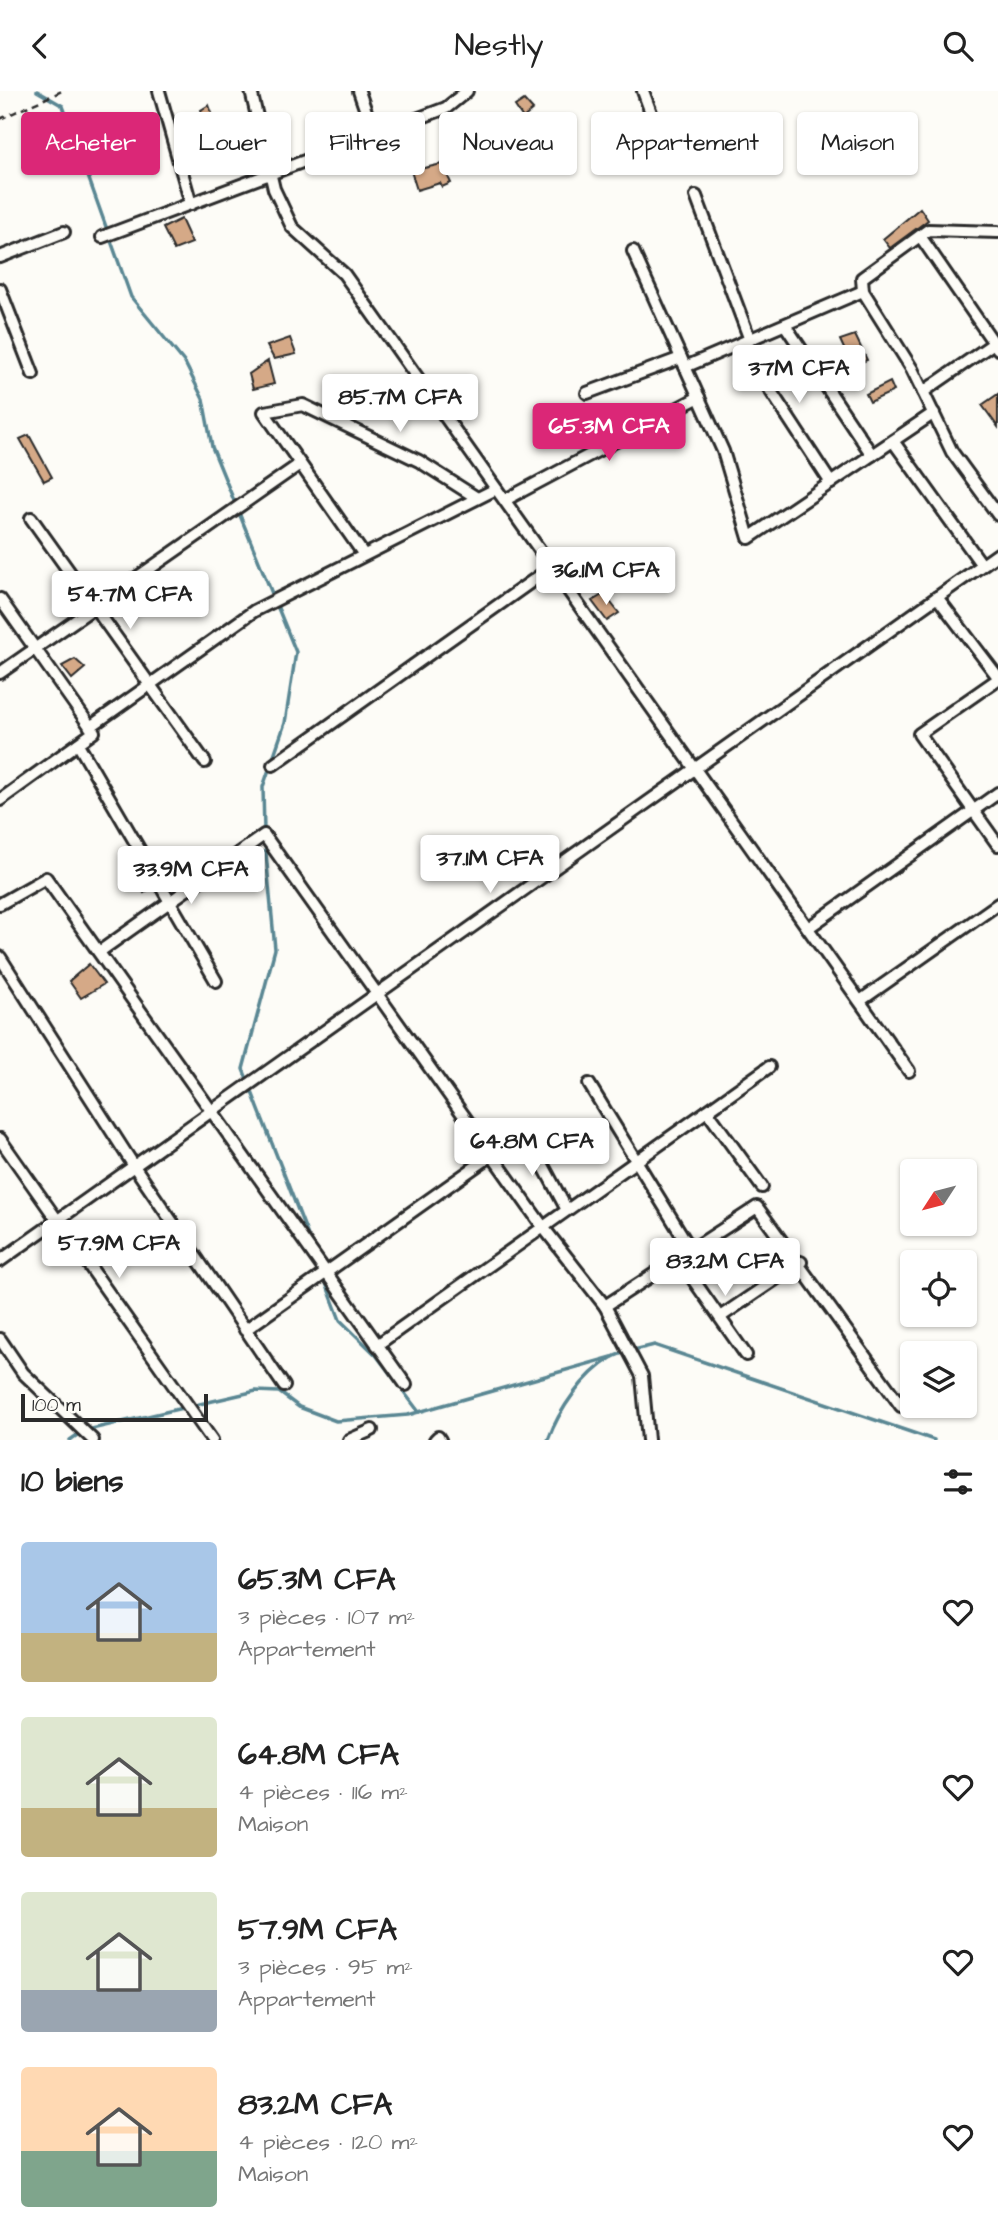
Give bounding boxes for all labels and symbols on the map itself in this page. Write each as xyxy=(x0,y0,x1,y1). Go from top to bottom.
pin: 37M CFA xyxy=(734,345,864,405)
pin: 85.7M CFA xyxy=(320,375,480,434)
pin: 65.3M CFA xyxy=(529,403,689,463)
pin: 36.1M CFA xyxy=(526,547,686,607)
pin: 54.7M CFA xyxy=(50,571,210,631)
pin: 37.1M CFA xyxy=(410,835,570,895)
pin: 33.9M CFA xyxy=(111,847,271,906)
pin: 64.8M CFA xyxy=(452,1119,612,1178)
north arrow xyxy=(900,1159,976,1235)
pin: 57.9M CFA xyxy=(39,1221,199,1280)
pin: 83.2M CFA xyxy=(645,1239,805,1298)
scale bar xyxy=(21,1391,208,1423)

